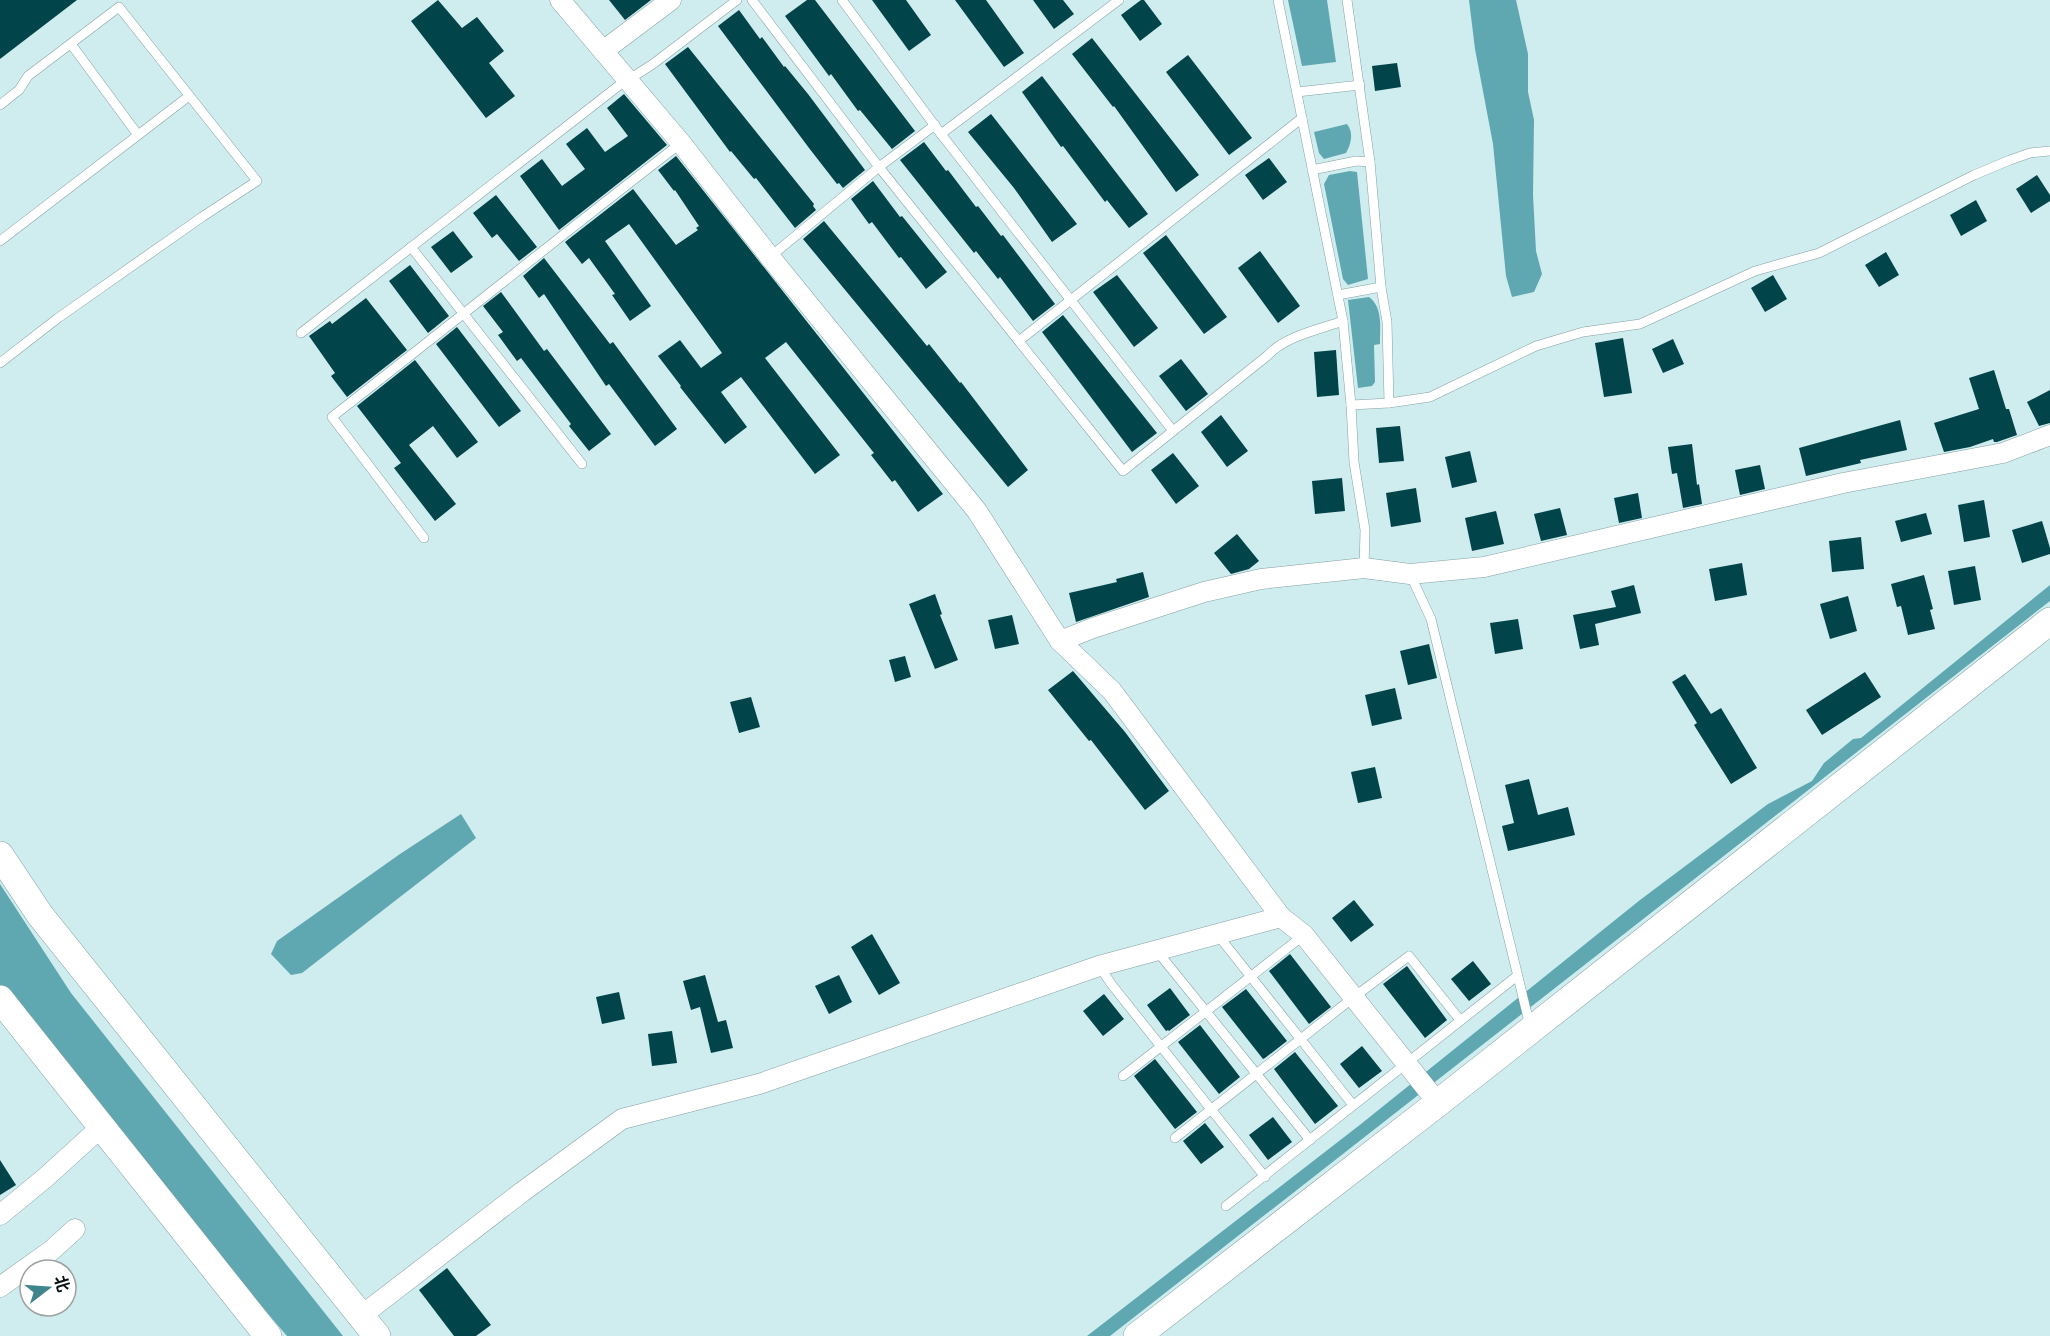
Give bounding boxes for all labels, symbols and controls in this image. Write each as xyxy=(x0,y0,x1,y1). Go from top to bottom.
north arrow xyxy=(18,1258,78,1318)
text: 北 xyxy=(50,1273,74,1294)

